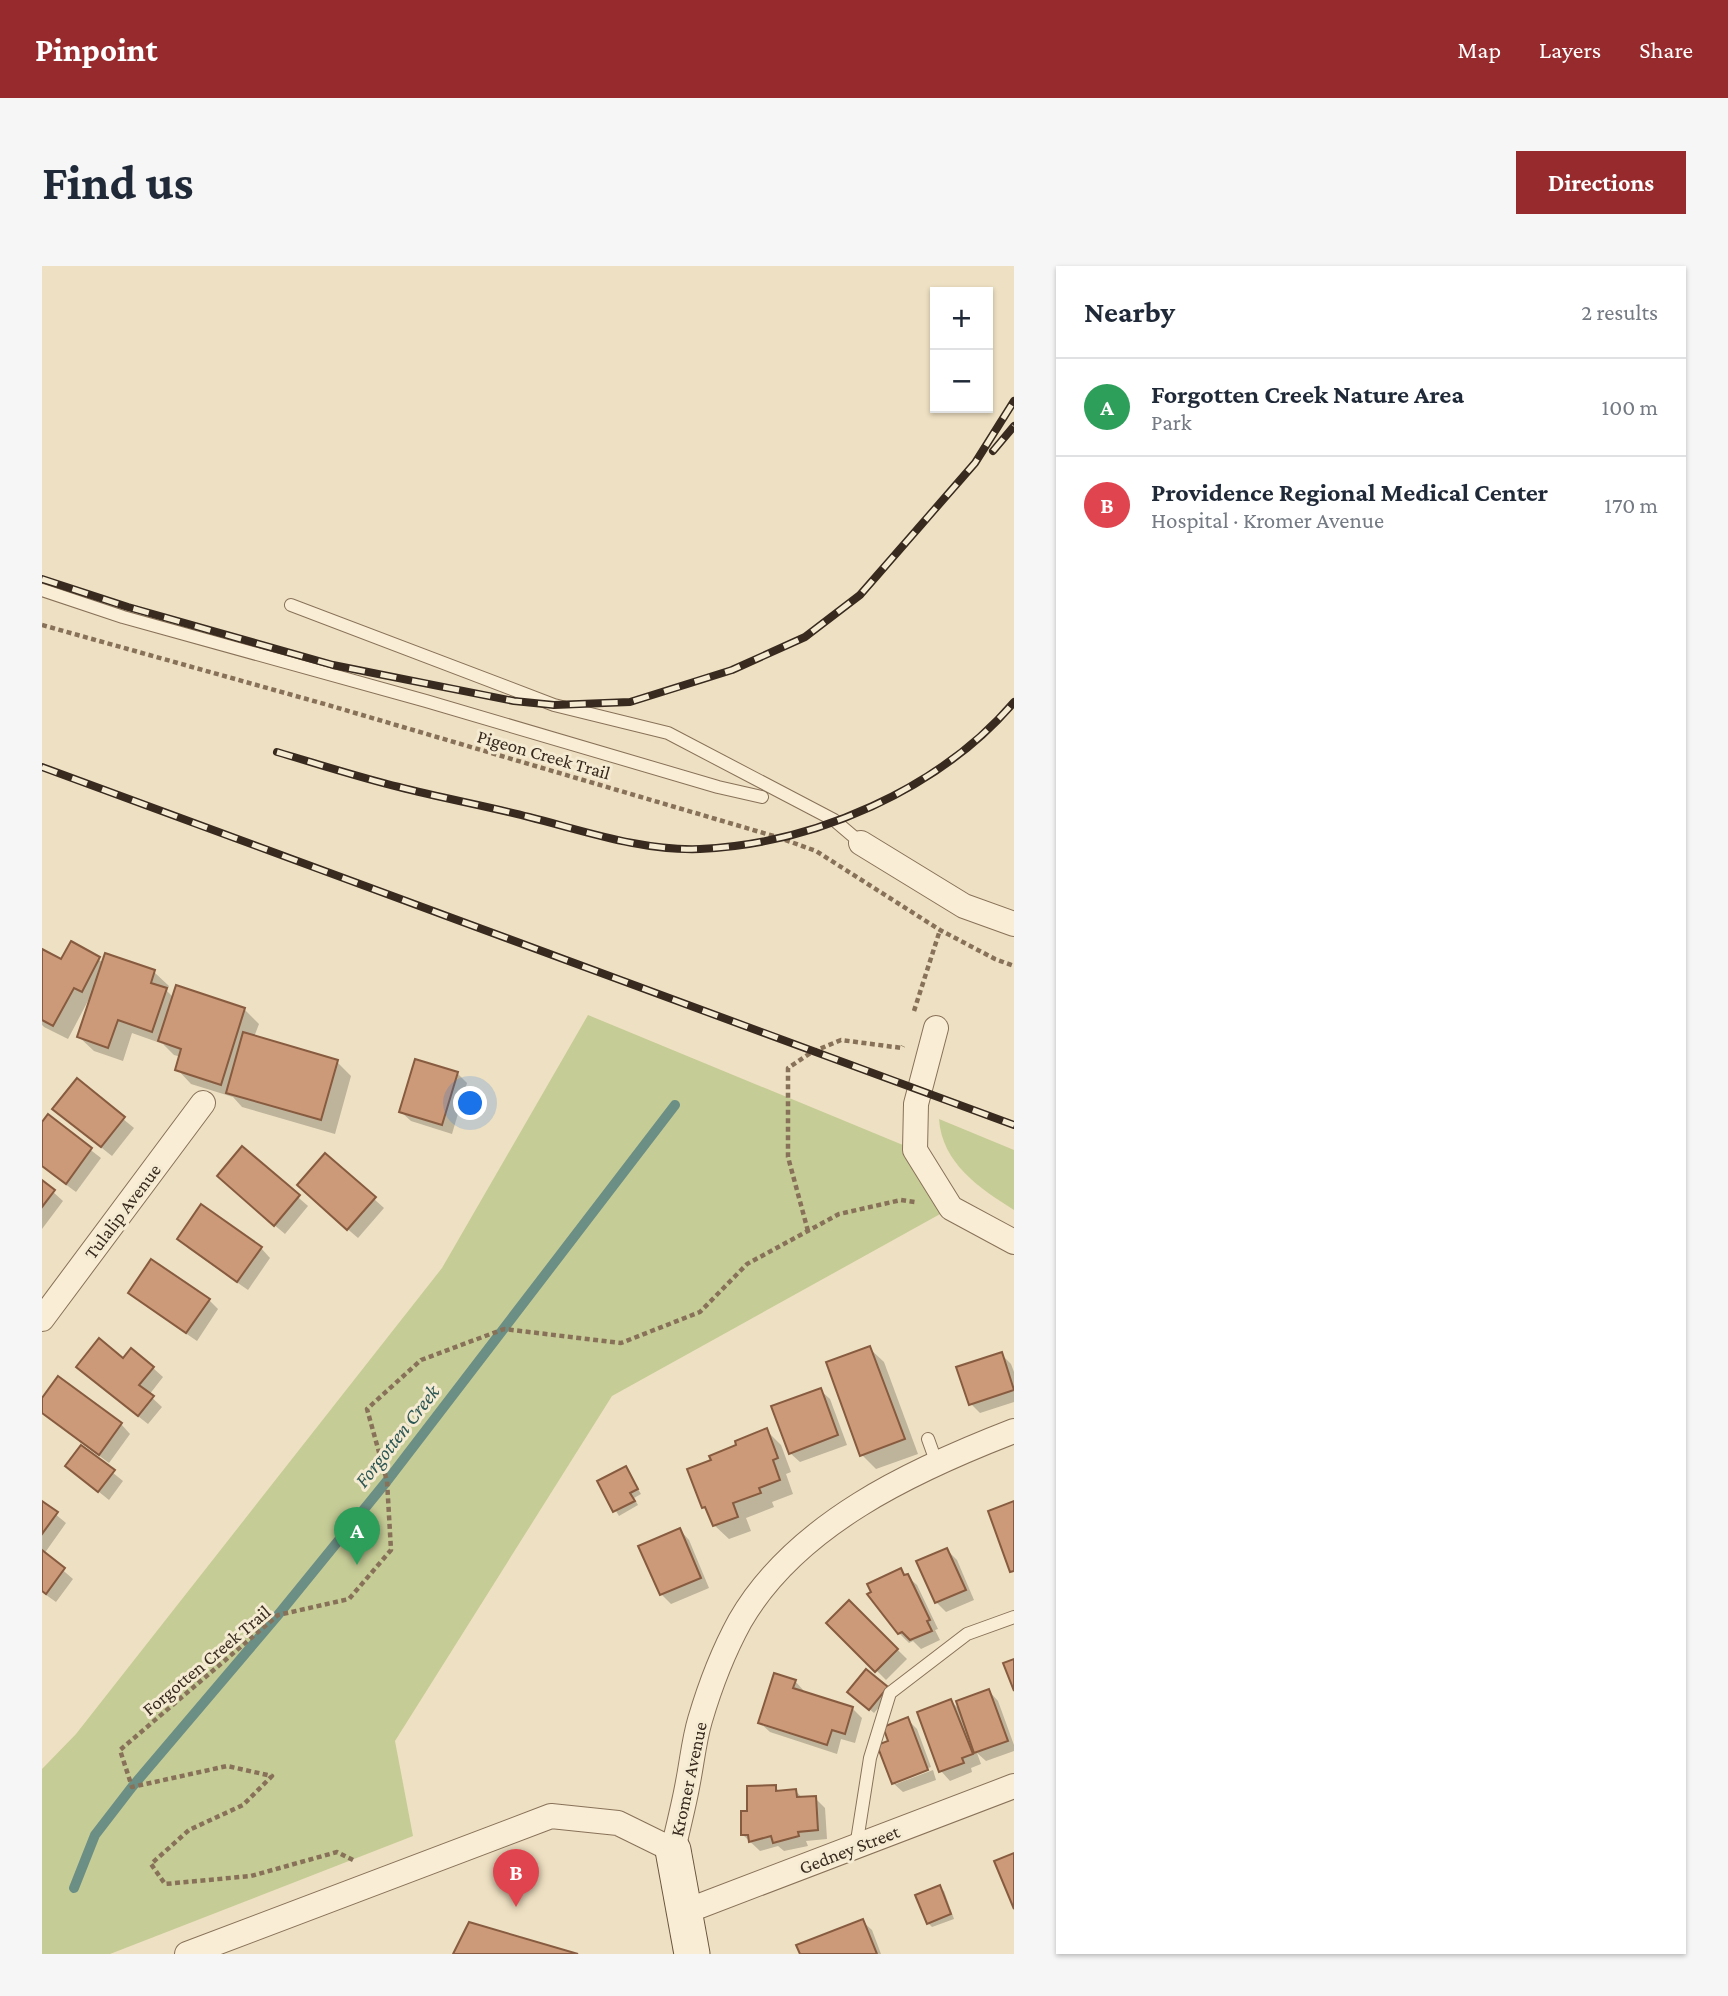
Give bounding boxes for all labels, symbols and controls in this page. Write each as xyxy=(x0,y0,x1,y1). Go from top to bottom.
text: Pinpoint xyxy=(35,31,158,68)
text: Map xyxy=(1457,36,1501,63)
text: Layers xyxy=(1539,36,1601,63)
text: Share xyxy=(1639,36,1693,63)
button: Directions xyxy=(1516,151,1686,214)
text: Find us xyxy=(42,155,194,210)
map controls xyxy=(930,287,993,413)
button: + xyxy=(930,287,993,350)
text: Nearby xyxy=(1084,295,1175,328)
text: 2 results xyxy=(1581,299,1658,325)
button: − xyxy=(930,350,993,413)
text: Forgotten Creek Nature Area xyxy=(1151,380,1464,409)
text: A xyxy=(1100,394,1114,420)
text: 100 m xyxy=(1602,394,1658,420)
text: Park xyxy=(1151,409,1192,435)
text: Providence Regional Medical Center xyxy=(1151,478,1548,507)
text: B xyxy=(1100,492,1114,518)
text: 170 m xyxy=(1604,492,1658,518)
text: Hospital · Kromer Avenue xyxy=(1151,507,1384,533)
street label: Pigeon Creek Trail xyxy=(475,725,613,784)
your location xyxy=(453,1086,487,1120)
street label: Tulalip Avenue xyxy=(80,1160,165,1263)
water label: Forgotten Creek xyxy=(350,1379,445,1492)
pin: A xyxy=(334,1507,380,1565)
street label: Forgotten Creek Trail xyxy=(138,1601,274,1720)
street label: Kromer Avenue xyxy=(666,1720,711,1838)
street label: Gedney Street xyxy=(796,1820,903,1878)
pin: B xyxy=(493,1849,539,1907)

